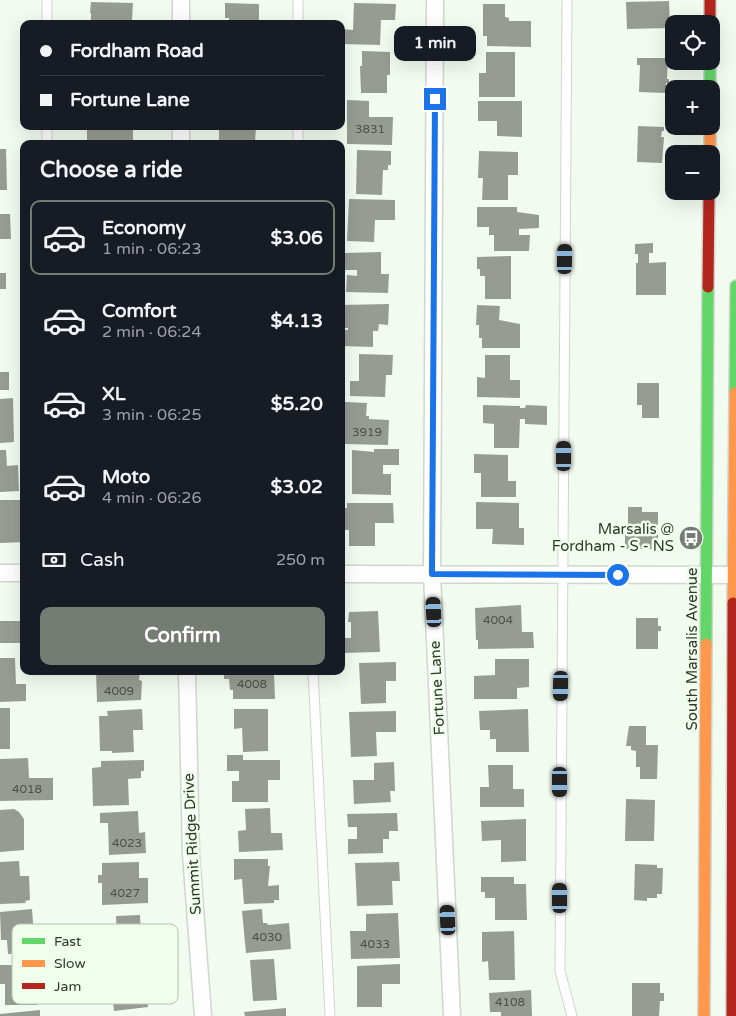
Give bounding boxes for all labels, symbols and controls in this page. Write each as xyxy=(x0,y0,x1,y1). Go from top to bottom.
map controls xyxy=(665,15,720,200)
button: locate xyxy=(665,15,720,70)
callout: 1 min xyxy=(394,27,476,62)
text: 1 min xyxy=(414,33,456,53)
text: Fordham Road xyxy=(70,40,204,62)
button: + xyxy=(665,80,720,135)
route end xyxy=(424,88,446,110)
text: Fortune Lane xyxy=(70,89,190,111)
house number: 3831 xyxy=(355,122,385,136)
button: − xyxy=(665,145,720,200)
text: Choose a ride xyxy=(40,157,183,183)
icon: car xyxy=(42,215,87,260)
text: Economy xyxy=(102,217,186,239)
text: $3.06 xyxy=(271,227,323,249)
text: 1 min · 06:23 xyxy=(102,239,201,259)
car xyxy=(557,244,572,274)
icon: car xyxy=(42,298,87,343)
text: Comfort xyxy=(102,300,176,322)
text: $4.13 xyxy=(271,310,323,332)
text: 2 min · 06:24 xyxy=(102,322,201,342)
icon: car xyxy=(42,381,87,426)
text: XL xyxy=(102,383,126,405)
text: $5.20 xyxy=(271,393,323,415)
text: 3 min · 06:25 xyxy=(102,405,201,425)
house number: 3919 xyxy=(352,425,382,439)
car xyxy=(556,441,571,471)
icon: car xyxy=(42,464,87,509)
text: Moto xyxy=(102,466,150,488)
text: $3.02 xyxy=(271,476,323,498)
text: 4 min · 06:26 xyxy=(102,488,201,508)
place label: Marsalis @ Fordham - S - NS xyxy=(552,520,674,555)
bus stop icon: Marsalis @ Fordham - S - NS xyxy=(678,525,704,551)
icon: cash xyxy=(40,546,68,574)
text: Cash xyxy=(80,549,125,571)
text: 250 m xyxy=(276,550,325,570)
route start xyxy=(607,564,629,586)
street label: South Marsalis Avenue xyxy=(683,568,701,730)
car xyxy=(425,597,442,627)
button: Confirm xyxy=(40,607,325,665)
house number: 4004 xyxy=(483,613,514,627)
street label: Fortune Lane xyxy=(426,640,448,736)
car xyxy=(553,671,568,701)
house number: 4008 xyxy=(237,677,267,691)
house number: 4009 xyxy=(104,684,134,698)
car xyxy=(552,767,567,797)
street label: Summit Ridge Drive xyxy=(179,773,205,915)
house number: 4018 xyxy=(12,782,42,796)
house number: 4023 xyxy=(112,836,142,850)
car xyxy=(552,883,567,913)
house number: 4027 xyxy=(110,886,140,900)
car xyxy=(439,905,456,935)
legend xyxy=(12,924,178,1004)
house number: 4030 xyxy=(252,930,283,944)
text: Fast xyxy=(54,933,82,950)
house number: 4033 xyxy=(360,937,390,951)
text: Slow xyxy=(54,955,86,972)
text: Jam xyxy=(54,978,81,995)
house number: 4108 xyxy=(495,995,525,1009)

